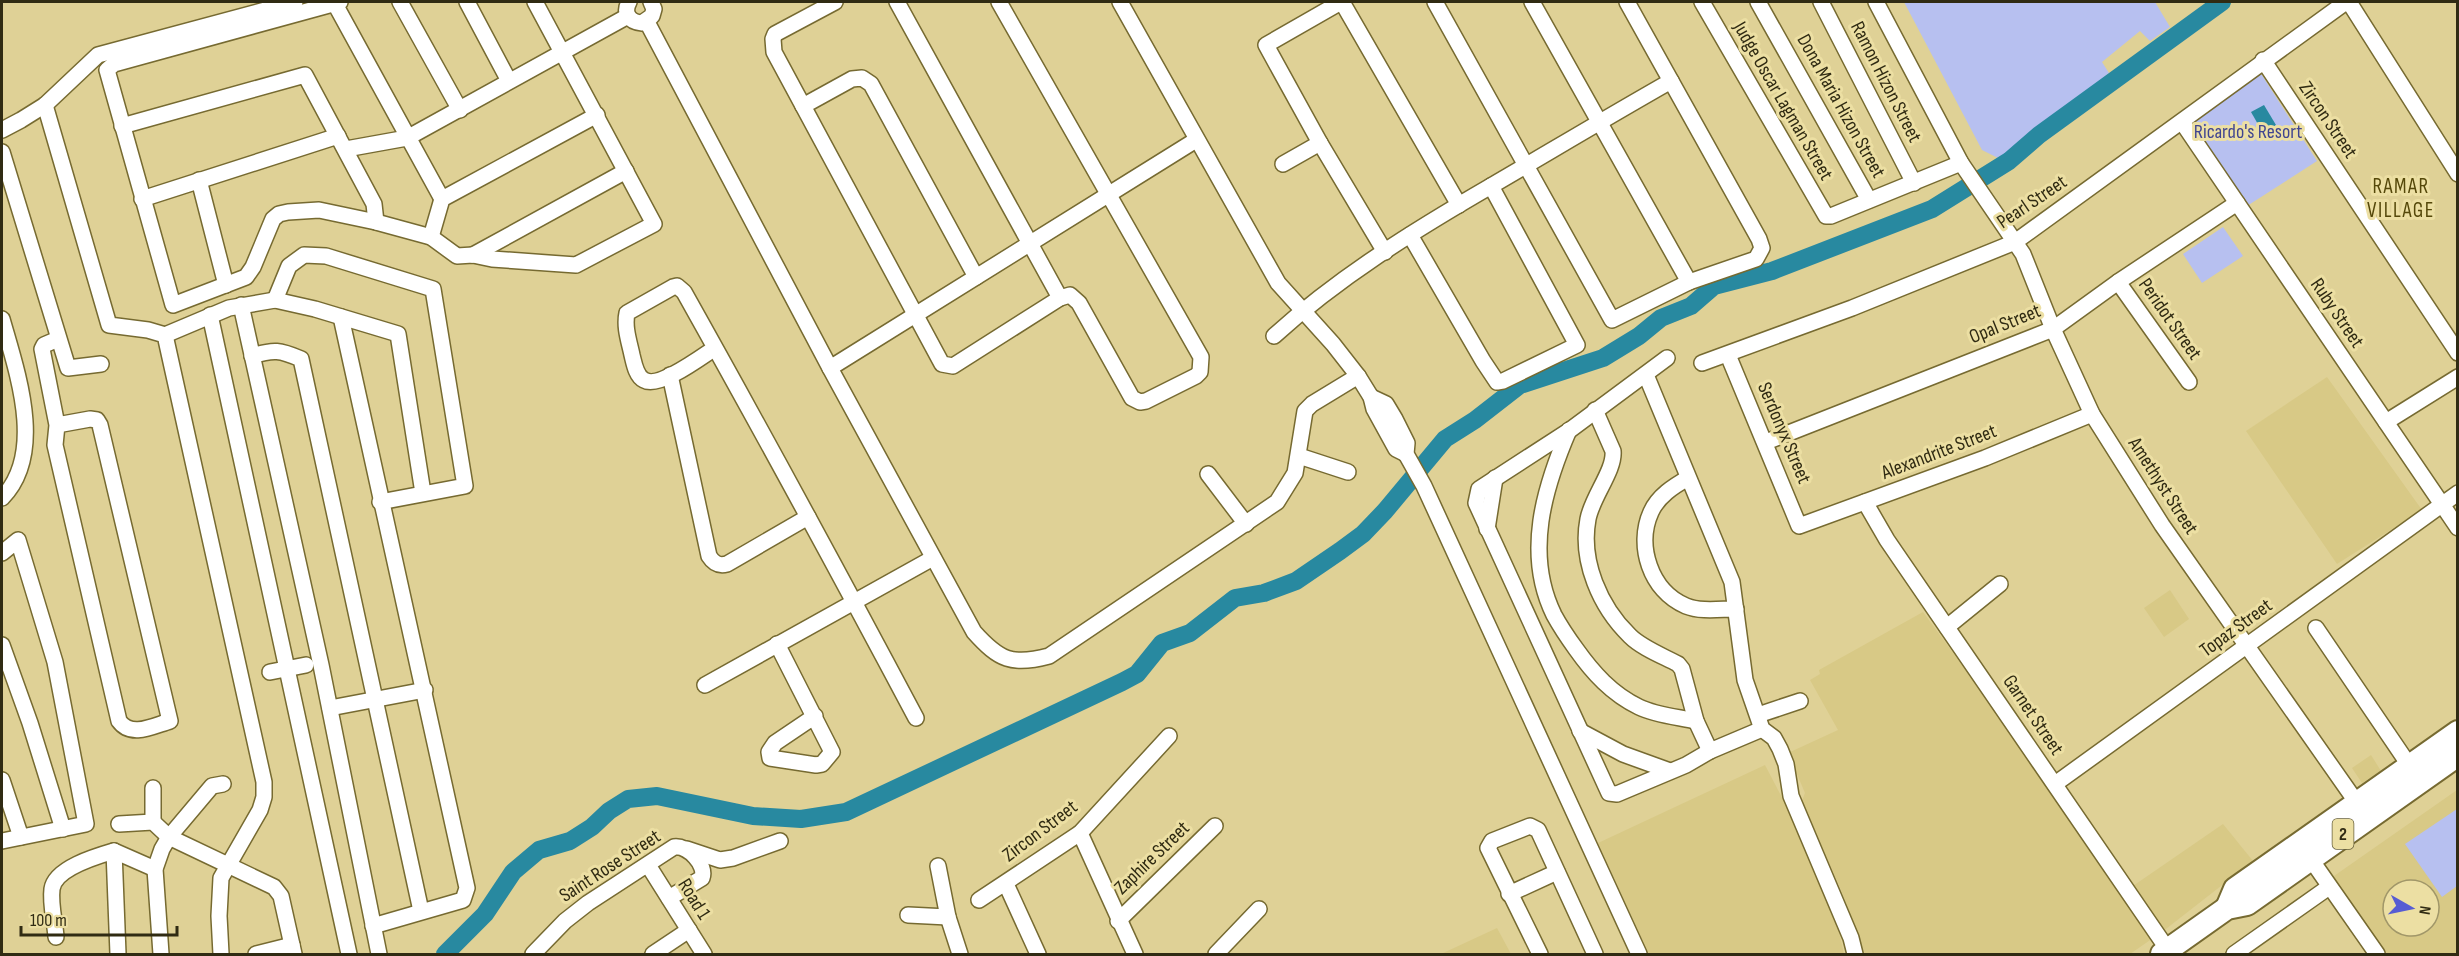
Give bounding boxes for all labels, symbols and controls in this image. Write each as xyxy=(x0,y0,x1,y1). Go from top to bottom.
street label: Judge Oscar Lagman Street xyxy=(1727,17,1838,184)
street label: Ramon Hizon Street xyxy=(1845,17,1927,147)
street label: Dona Maria Hizon Street xyxy=(1792,30,1890,182)
street label: Zircon Street xyxy=(2294,77,2362,163)
park label: Ricardo's Resort xyxy=(2194,120,2302,144)
street label: Pearl Street xyxy=(1993,170,2071,234)
district label: RAMAR VILLAGE xyxy=(2367,174,2435,223)
street label: Peridot Street xyxy=(2133,274,2207,364)
street label: Ruby Street xyxy=(2305,274,2369,352)
street label: Opal Street xyxy=(1966,299,2044,349)
street label: Serdonyx Street xyxy=(1752,379,1816,487)
street label: Alexandrite Street xyxy=(1877,419,2000,485)
street label: Amethyst Street xyxy=(2122,432,2203,539)
street label: Topaz Street xyxy=(2195,594,2277,662)
street label: Garnet Street xyxy=(1998,670,2068,760)
street label: Zircon Street xyxy=(998,795,1082,867)
street label: Zaphire Street xyxy=(1109,816,1195,900)
road number: 2 xyxy=(2332,819,2354,849)
street label: Saint Rose Street xyxy=(555,824,665,908)
street label: Road 1 xyxy=(672,874,716,924)
north arrow xyxy=(2381,878,2441,938)
scale bar xyxy=(21,899,177,937)
text: N xyxy=(2414,904,2434,916)
text: 100 m xyxy=(30,910,67,931)

